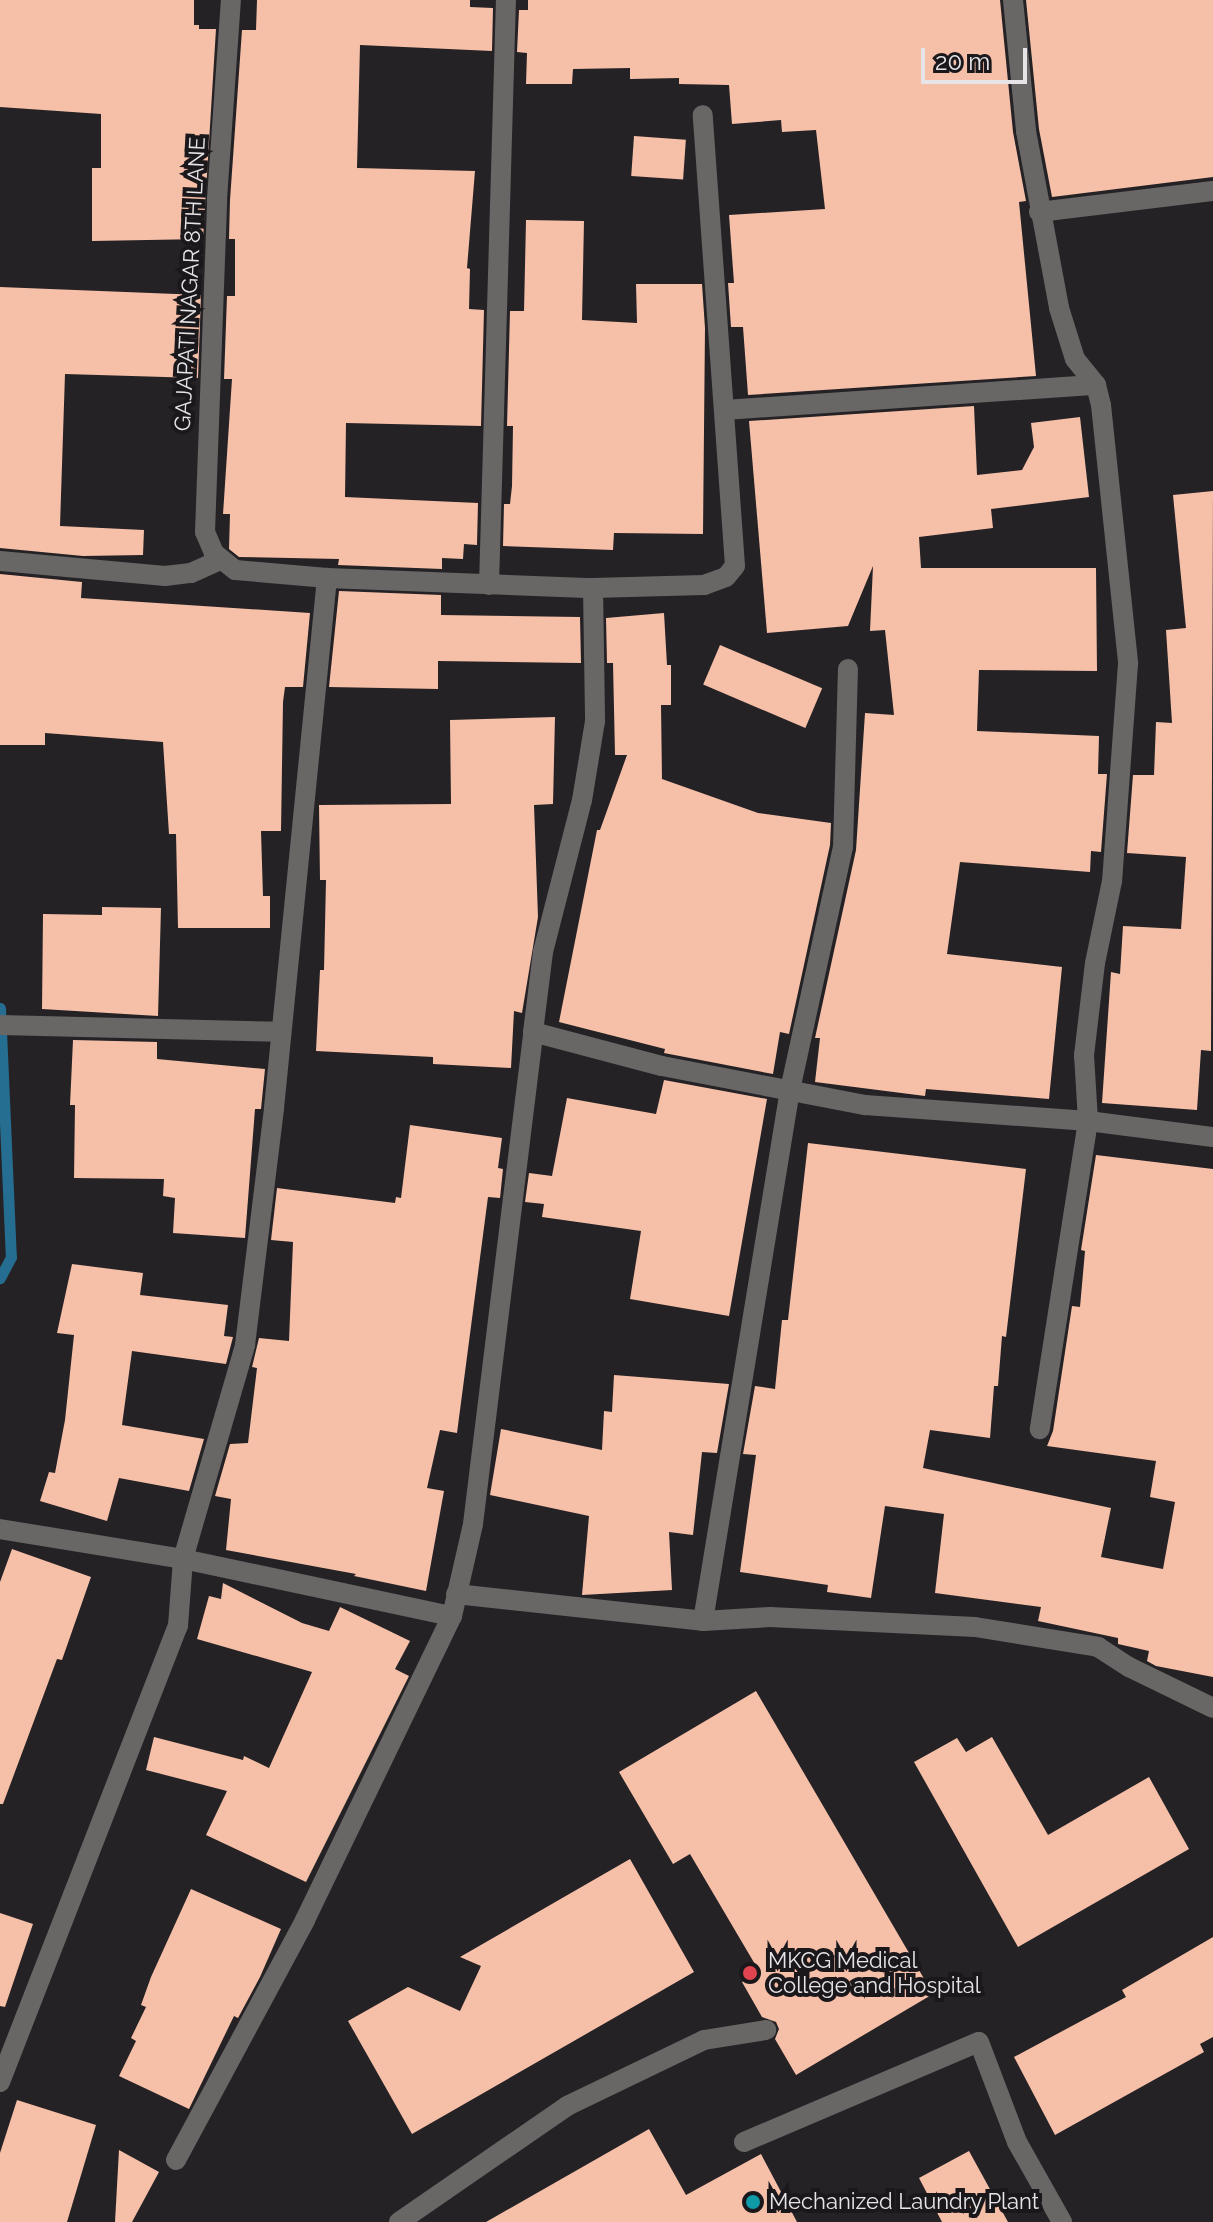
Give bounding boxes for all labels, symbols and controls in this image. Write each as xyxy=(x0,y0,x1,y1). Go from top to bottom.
scale bar xyxy=(925,32,1031,82)
text: 20 m xyxy=(935,47,990,76)
street label: GAJAPATI NAGAR 8TH LANE xyxy=(169,136,211,432)
place label: MKCG Medical College and Hospital xyxy=(768,1947,981,1998)
marker: MKCG Medical College and Hospital xyxy=(739,1962,761,1984)
place label: Mechanized Laundry Plant xyxy=(769,2189,1040,2215)
marker: Mechanized Laundry Plant xyxy=(744,2193,762,2211)

